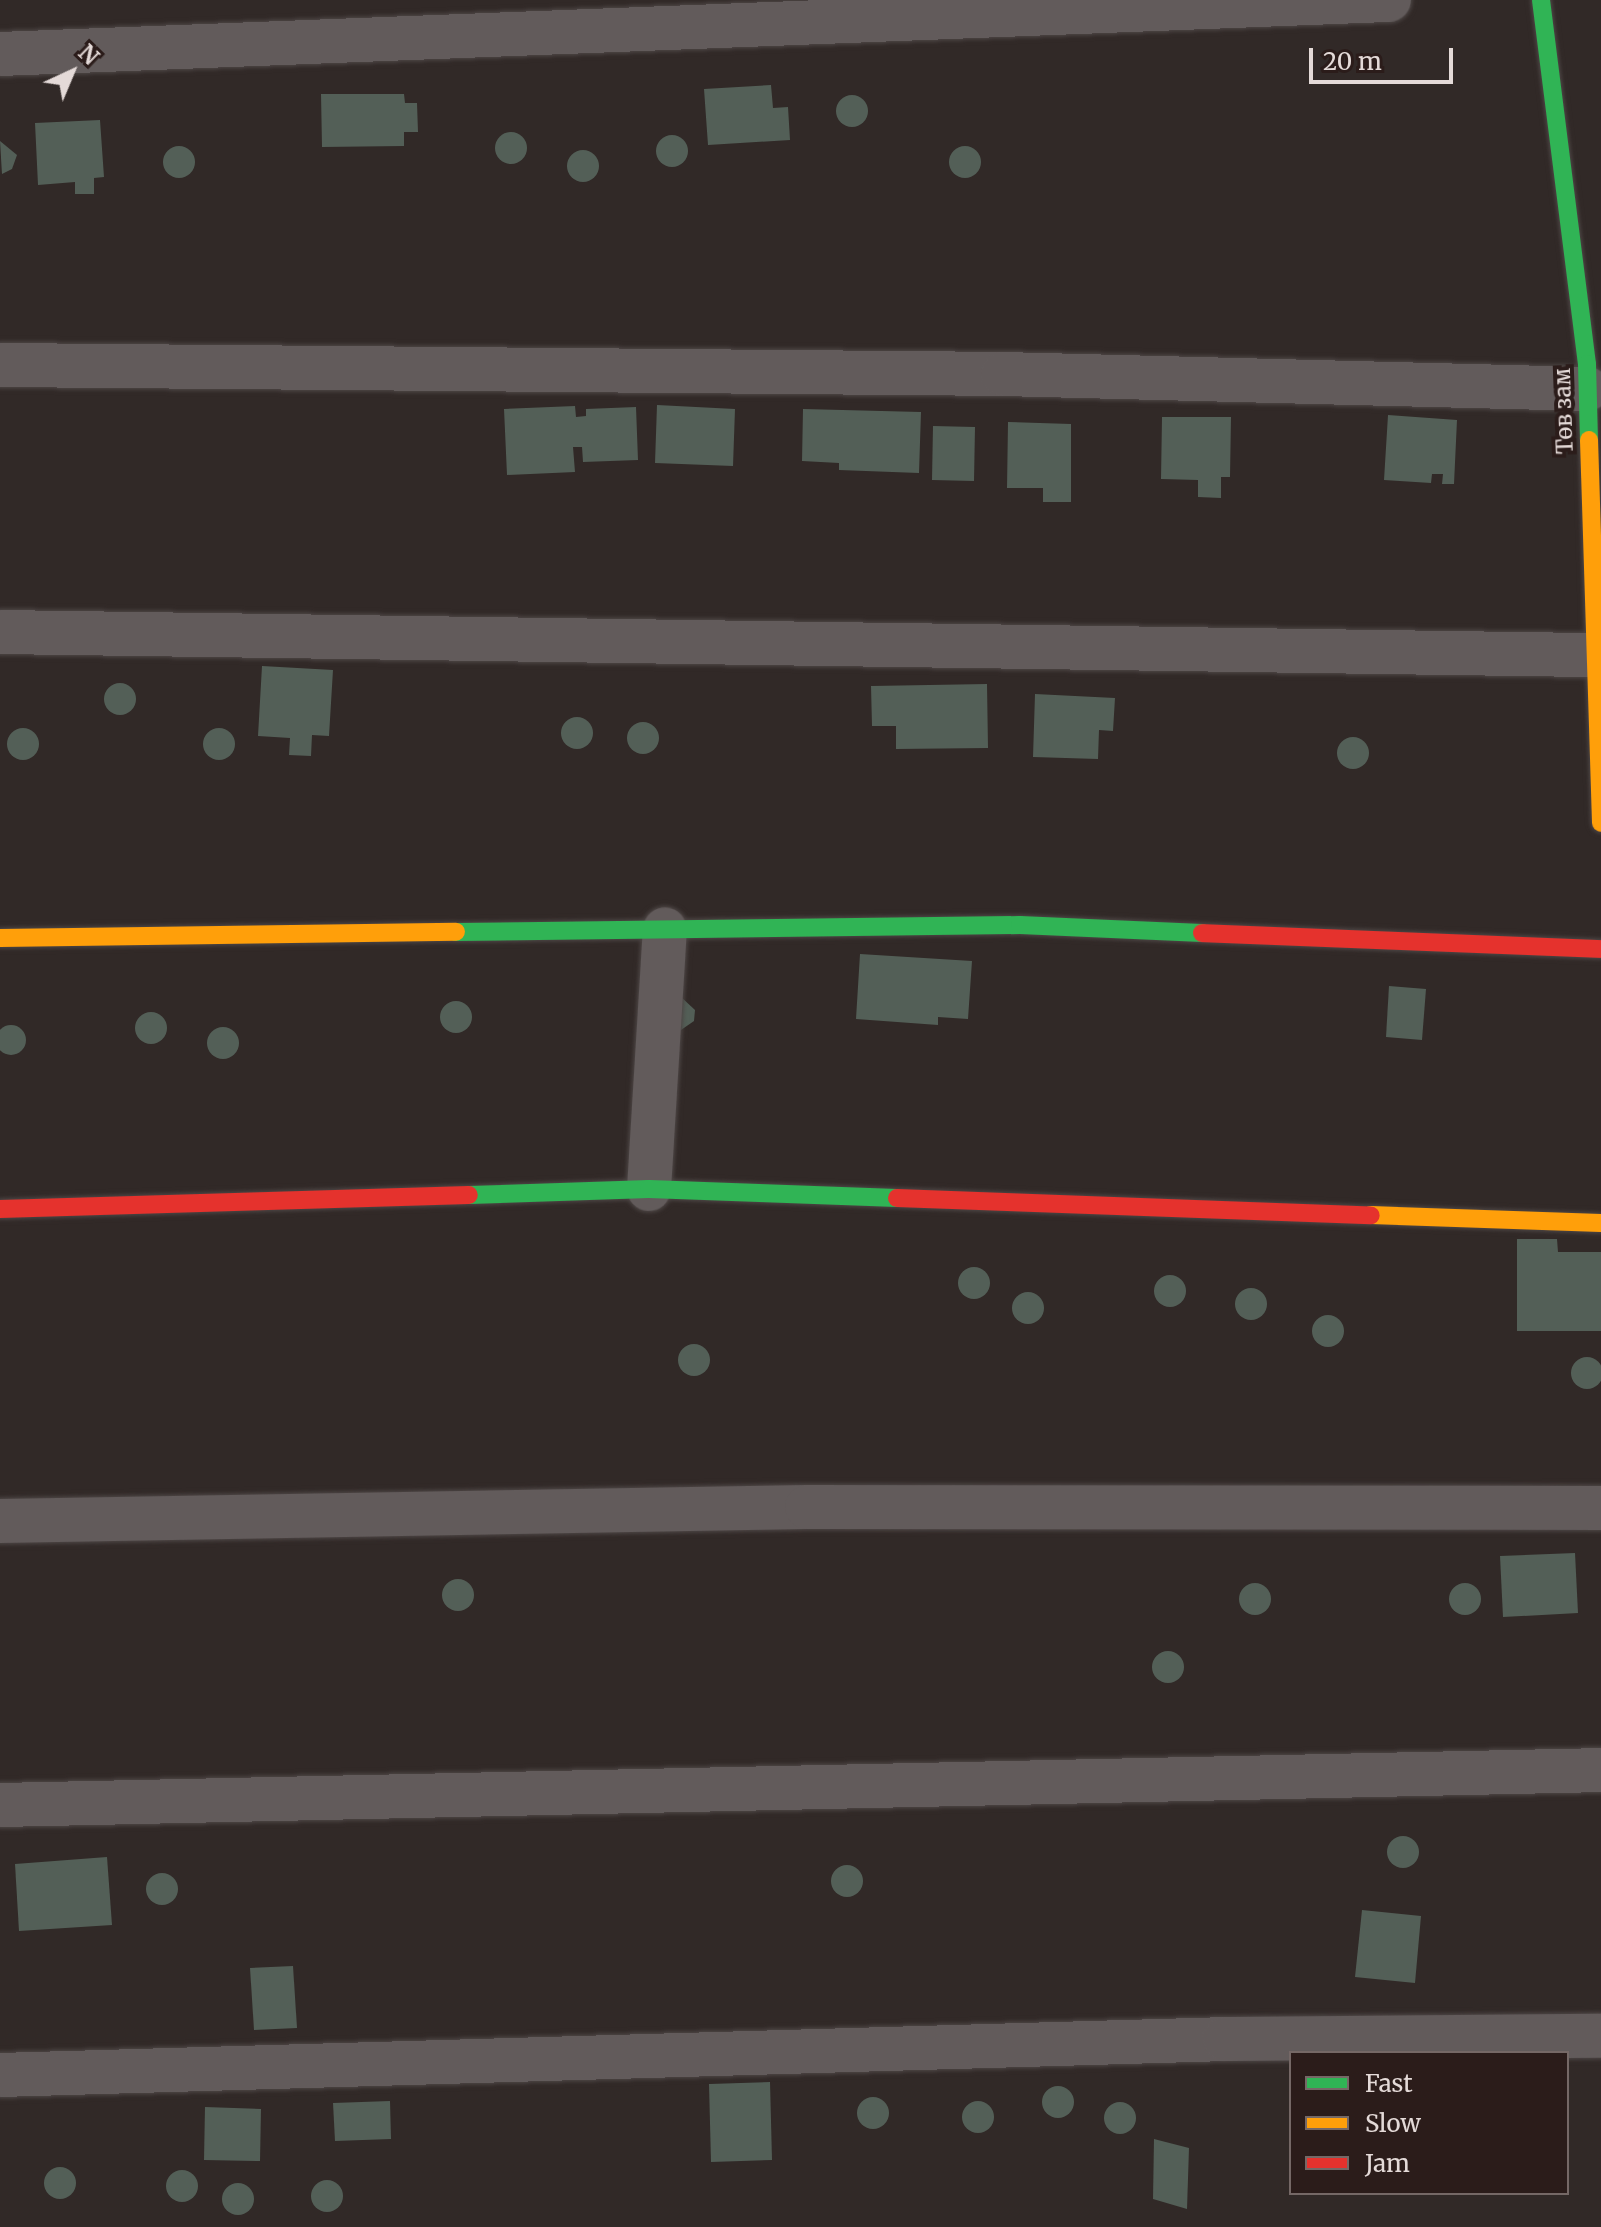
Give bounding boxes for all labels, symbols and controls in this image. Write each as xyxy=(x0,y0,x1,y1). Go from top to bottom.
north arrow xyxy=(32,32,112,112)
scale bar xyxy=(1313,32,1457,82)
text: N xyxy=(73,39,105,71)
text: 20 m xyxy=(1323,46,1382,77)
street label: Төв зам xyxy=(1549,367,1579,455)
legend xyxy=(1289,2051,1569,2195)
text: Fast xyxy=(1365,2068,1413,2099)
text: Slow xyxy=(1365,2108,1421,2139)
text: Jam xyxy=(1365,2148,1410,2179)

